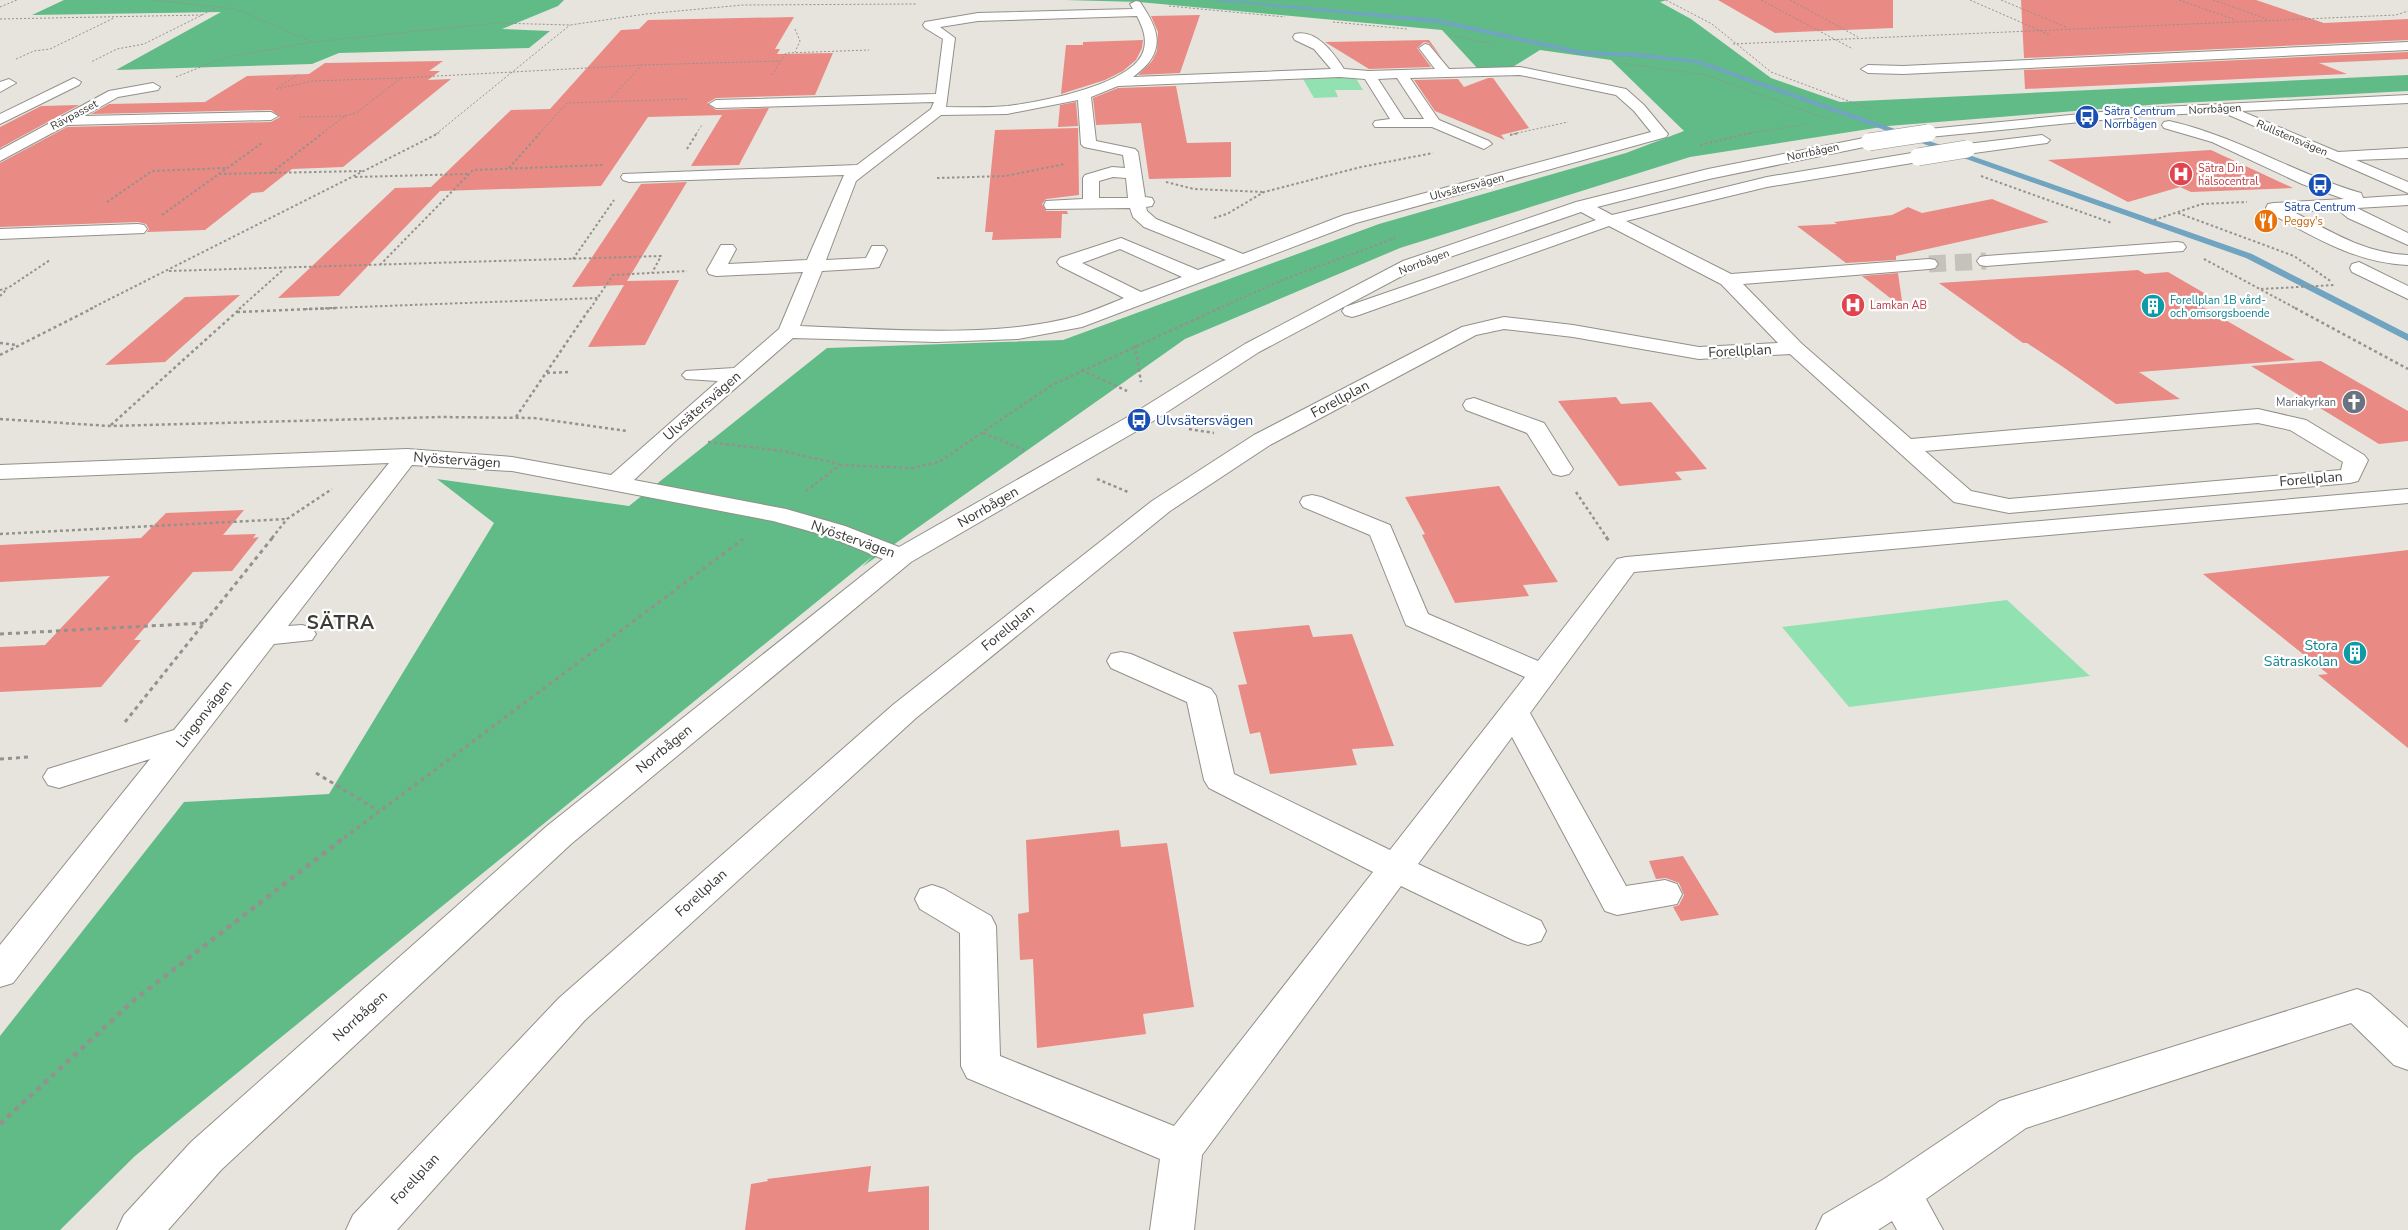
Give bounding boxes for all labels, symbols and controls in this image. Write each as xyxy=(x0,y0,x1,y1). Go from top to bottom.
street label: Rävpasset xyxy=(48,96,100,134)
street label: Norrbågen xyxy=(2188,100,2242,118)
bus stop icon: Sätra Centrum Norrbågen xyxy=(2074,104,2100,130)
place label: Sätra Centrum Norrbågen xyxy=(2104,104,2175,132)
street label: Rullstensvägen xyxy=(2254,116,2330,160)
street label: Norrbågen xyxy=(1786,139,1840,165)
hospital icon: Sätra Din hälsocentral xyxy=(2168,161,2194,187)
place label: Sätra Din hälsocentral xyxy=(2198,161,2259,189)
street label: Ulvsätersvägen xyxy=(1428,170,1506,204)
bus stop icon: Sätra Centrum xyxy=(2307,172,2333,198)
place label: Sätra Centrum xyxy=(2284,200,2356,215)
restaurant icon: Peggy's xyxy=(2253,208,2279,234)
place label: Peggy's xyxy=(2284,214,2323,229)
street label: Norrbågen xyxy=(1397,246,1451,278)
hospital icon: Lamkan AB xyxy=(1840,292,1866,318)
building icon: Forellplan 1B vård- och omsorgsboende xyxy=(2140,293,2166,319)
place label: Forellplan 1B vård- och omsorgsboende xyxy=(2170,293,2270,321)
place label: Lamkan AB xyxy=(1870,298,1927,313)
street label: Forellplan xyxy=(1708,340,1772,362)
street label: Ulvsätersvägen xyxy=(659,367,745,445)
street label: Forellplan xyxy=(1307,376,1373,422)
church icon: Mariakyrkan xyxy=(2341,389,2367,415)
place label: Mariakyrkan xyxy=(2276,395,2336,410)
bus stop icon: Ulvsätersvägen xyxy=(1126,407,1152,433)
place label: Ulvsätersvägen xyxy=(1156,411,1253,430)
street label: Nyöstervägen xyxy=(413,447,501,473)
street label: Forellplan xyxy=(2279,467,2343,491)
street label: Norrbågen xyxy=(954,482,1022,532)
street label: Nyöstervägen xyxy=(808,516,898,562)
street label: Forellplan xyxy=(977,601,1039,655)
district label: SÄTRA xyxy=(307,610,375,636)
place label: Stora Sätraskolan xyxy=(2264,636,2338,671)
building icon: Stora Sätraskolan xyxy=(2342,640,2368,666)
street label: Lingonvägen xyxy=(172,676,236,752)
street label: Norrbågen xyxy=(632,720,696,778)
street label: Forellplan xyxy=(671,865,731,921)
street label: Norrbågen xyxy=(329,986,391,1046)
street label: Forellplan xyxy=(386,1149,444,1209)

